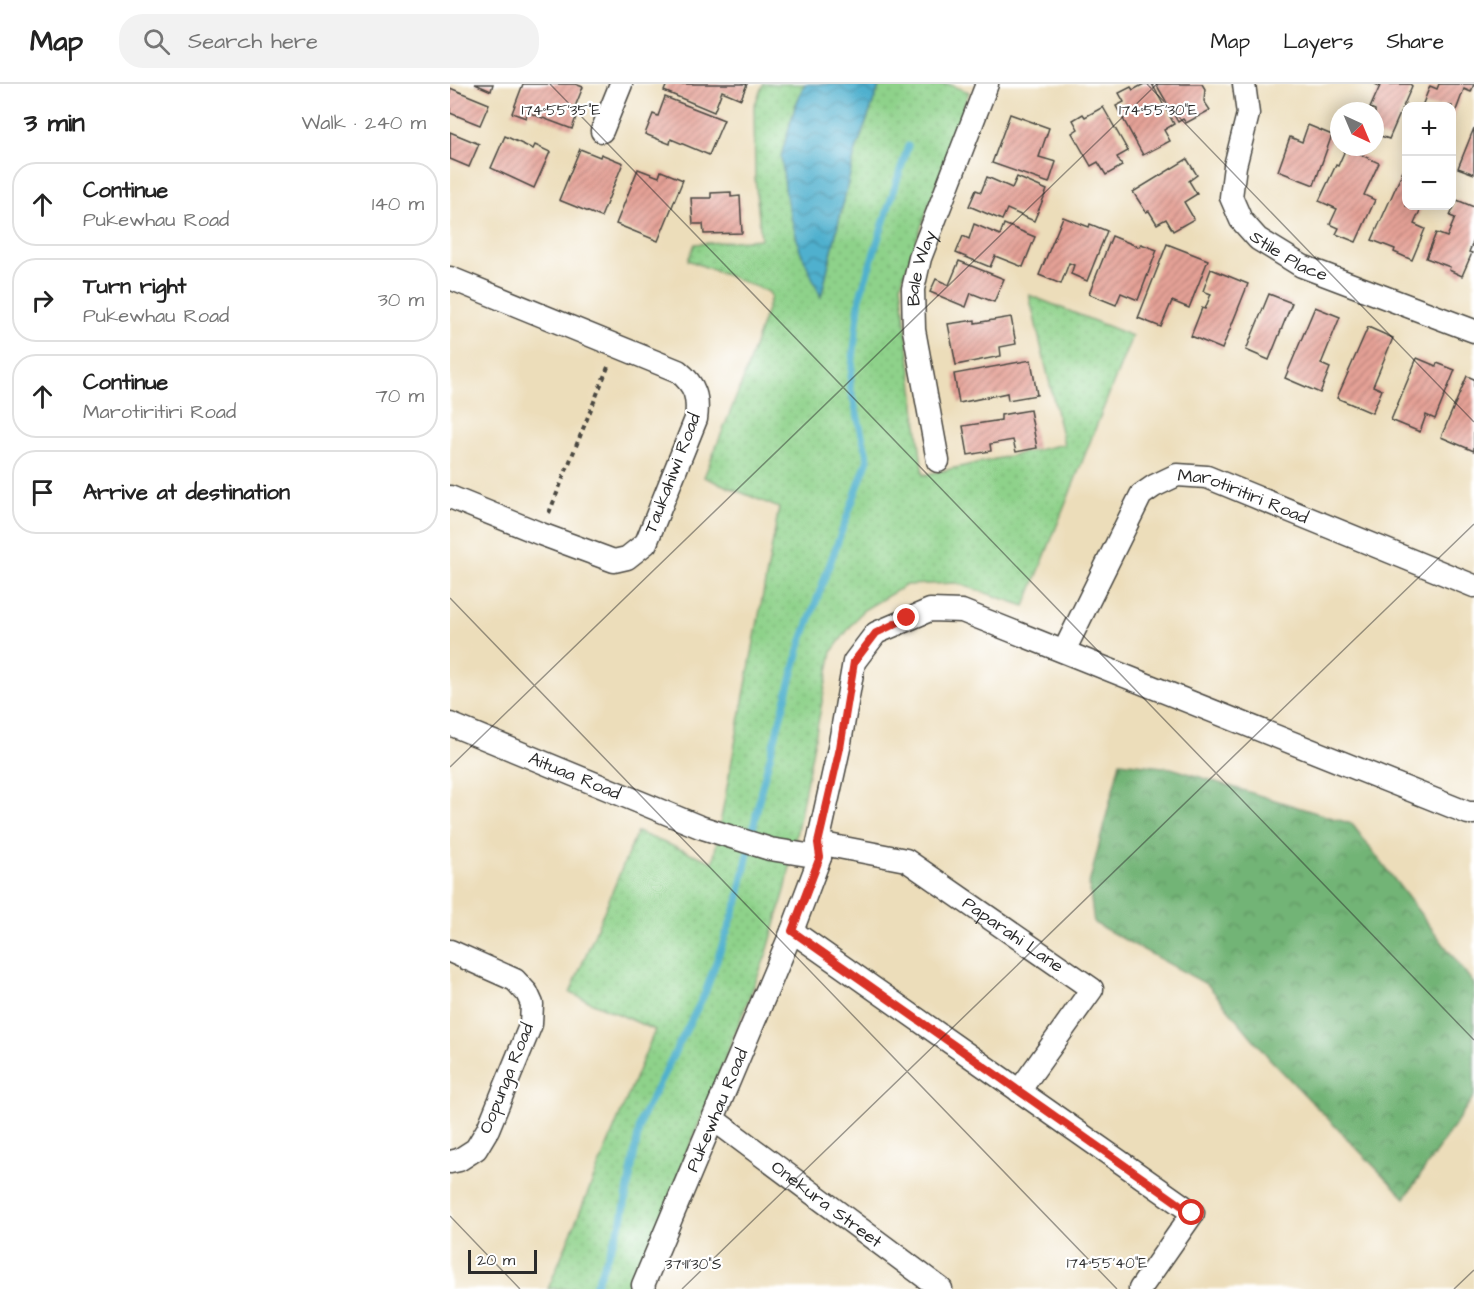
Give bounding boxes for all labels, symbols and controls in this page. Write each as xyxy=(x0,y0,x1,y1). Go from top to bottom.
search box xyxy=(119,14,539,68)
text: Map xyxy=(30,22,83,61)
icon: search xyxy=(140,25,173,58)
text: Search here xyxy=(188,26,318,57)
text: Map xyxy=(1210,27,1250,56)
text: Layers xyxy=(1283,27,1353,56)
text: Share xyxy=(1386,27,1444,56)
text: 174°55'35"E xyxy=(522,100,601,121)
text: 174°55'30"E xyxy=(1119,100,1197,121)
north arrow xyxy=(1330,102,1384,156)
map controls xyxy=(1402,102,1456,210)
button: + xyxy=(1402,102,1456,156)
text: 3 min xyxy=(24,105,85,141)
text: Walk · 240 m xyxy=(302,109,426,137)
button: − xyxy=(1402,156,1456,210)
text: Continue xyxy=(83,175,168,206)
icon: ahead xyxy=(26,188,59,221)
text: 140 m xyxy=(372,190,424,218)
text: Pukewhau Road xyxy=(83,206,229,234)
street label: Stile Place xyxy=(1243,225,1331,288)
street label: Bale Way xyxy=(900,227,943,306)
text: Turn right xyxy=(83,271,186,302)
icon: right xyxy=(26,284,59,317)
text: 30 m xyxy=(378,286,424,314)
text: Pukewhau Road xyxy=(83,302,229,330)
text: Continue xyxy=(83,367,168,398)
icon: ahead xyxy=(26,380,59,413)
text: 70 m xyxy=(376,382,424,410)
text: Marotiritiri Road xyxy=(83,398,236,426)
street label: Taukahiwi Road xyxy=(638,409,707,537)
street label: Marotiritiri Road xyxy=(1177,463,1312,530)
icon: arrive xyxy=(26,476,59,509)
text: Arrive at destination xyxy=(83,477,290,508)
route end xyxy=(893,604,919,630)
street label: Aituaa Road xyxy=(525,746,625,806)
street label: Paparahi Lane xyxy=(957,891,1069,979)
street label: Oopunga Road xyxy=(473,1019,541,1138)
street label: Pukewhau Road xyxy=(680,1045,754,1176)
street label: Onekura Street xyxy=(766,1155,888,1254)
route start xyxy=(1178,1199,1204,1225)
scale bar xyxy=(468,1247,537,1274)
text: 20 m xyxy=(477,1249,515,1271)
text: 174°55'40"E xyxy=(1067,1253,1147,1274)
text: 37°11'30"S xyxy=(665,1254,722,1275)

